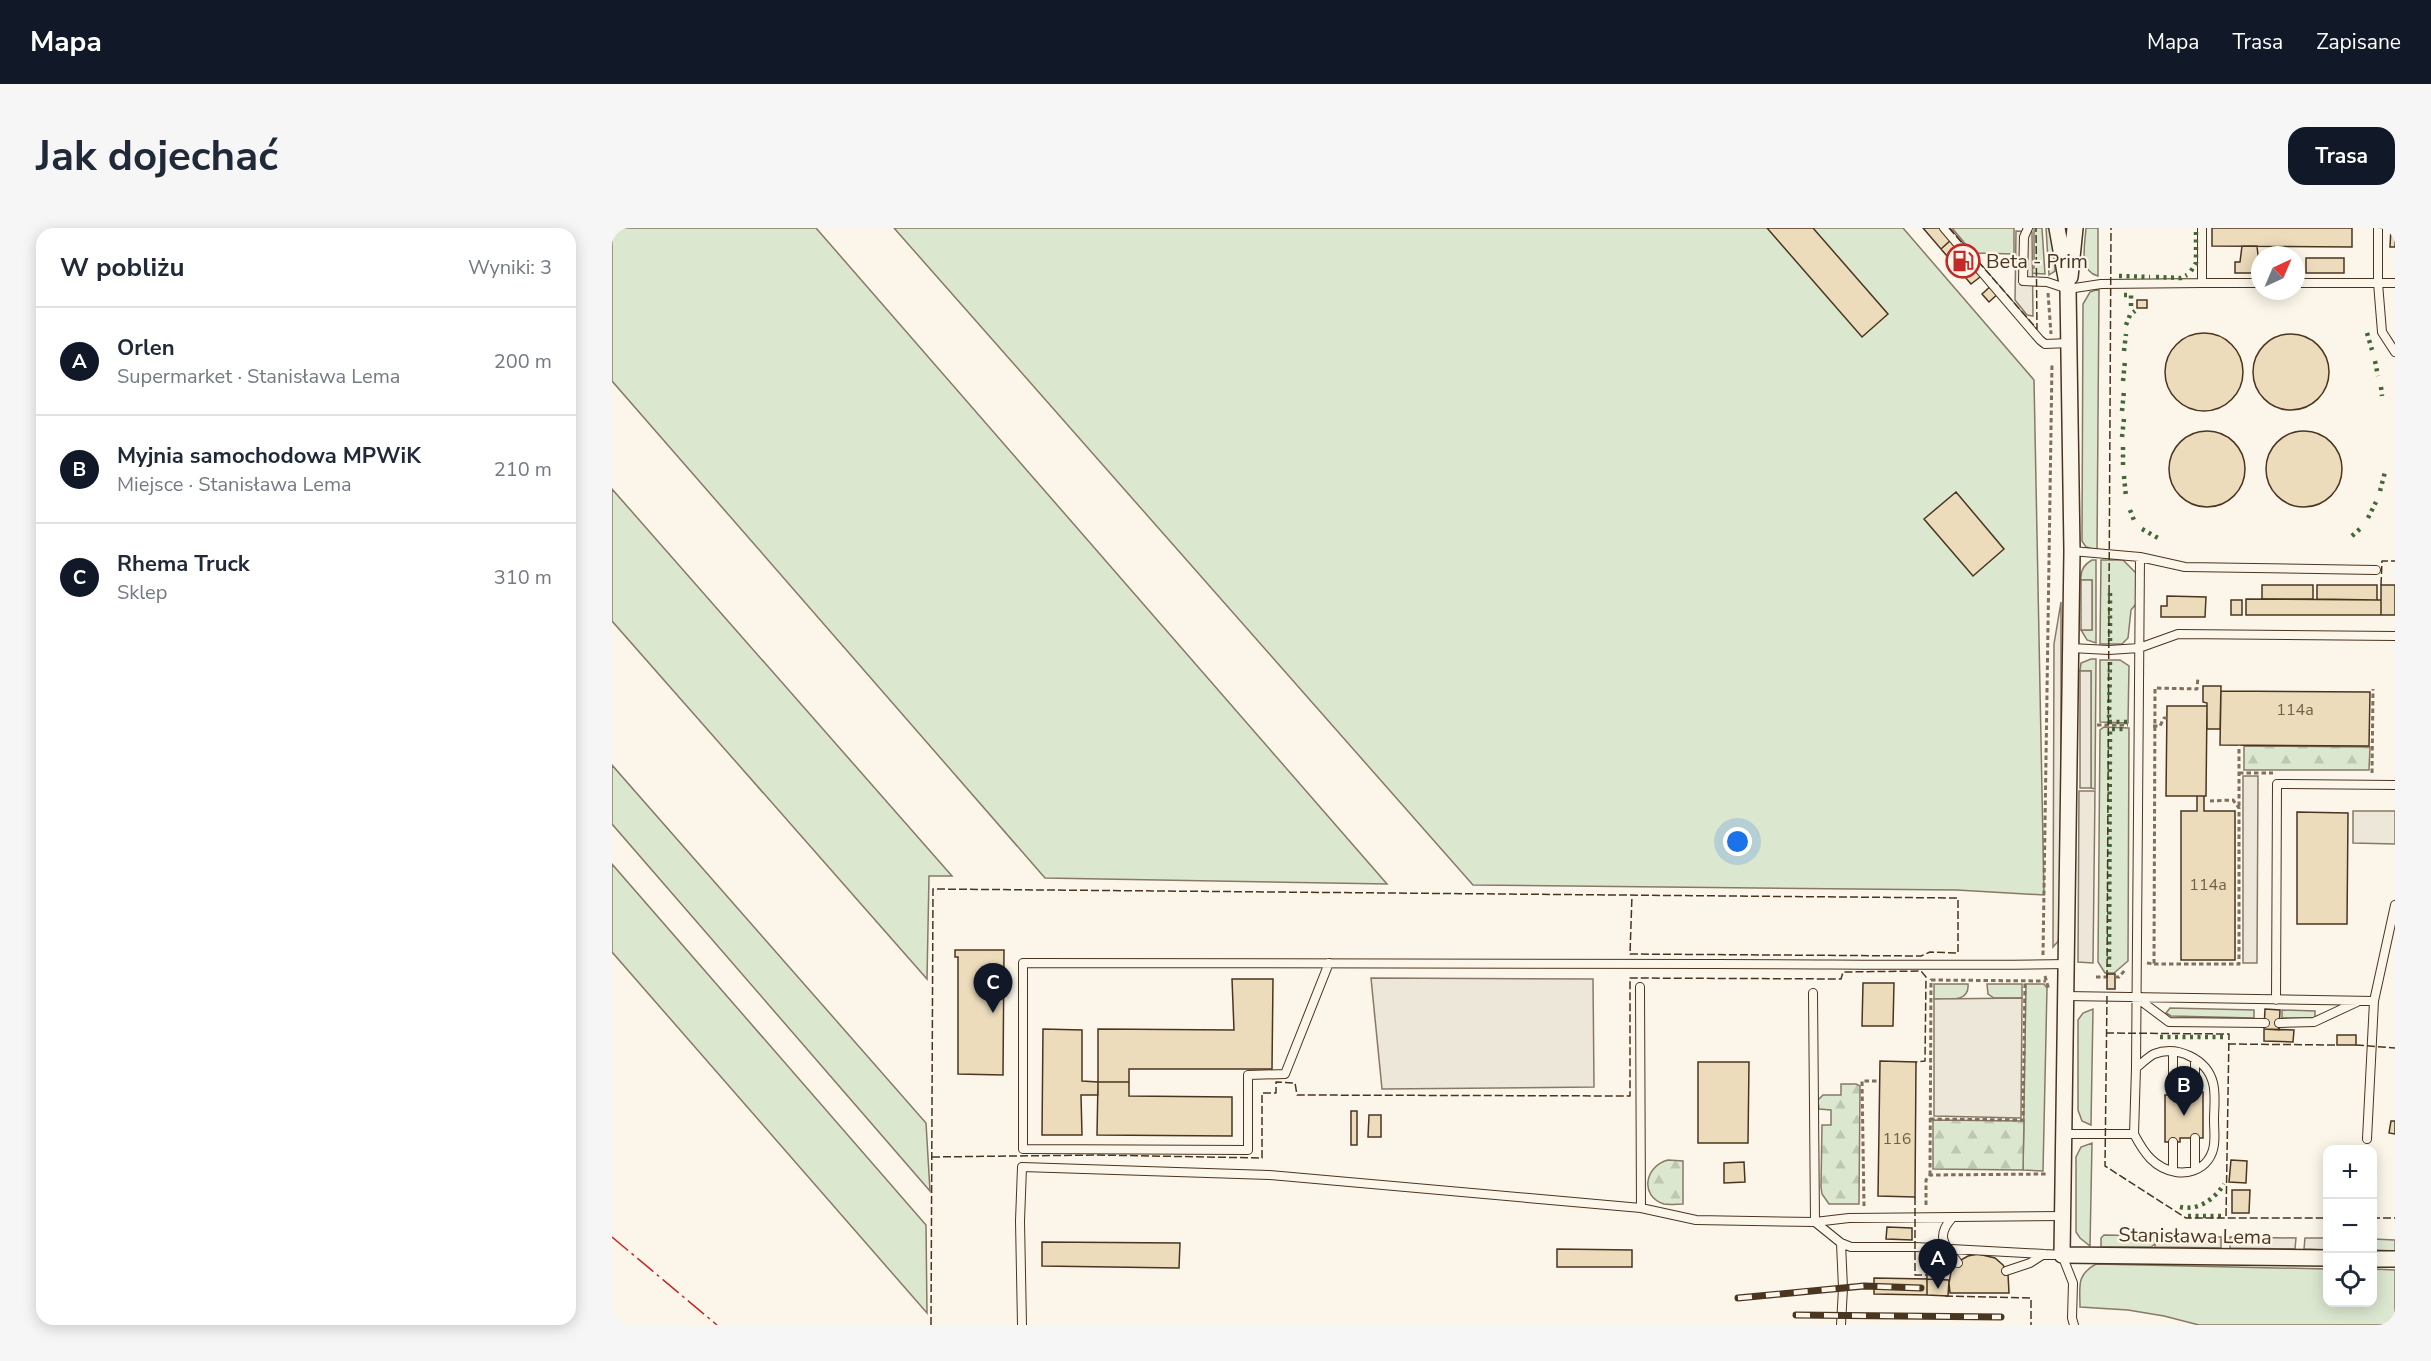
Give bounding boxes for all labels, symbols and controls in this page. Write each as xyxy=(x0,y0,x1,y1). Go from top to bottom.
text: Mapa xyxy=(30,23,102,61)
text: Mapa xyxy=(2147,28,2199,56)
text: Trasa xyxy=(2232,28,2283,56)
text: Zapisane xyxy=(2316,28,2401,56)
button: Trasa xyxy=(2288,127,2395,185)
text: Jak dojechać xyxy=(36,128,278,185)
fuel station icon: Beta - Prim xyxy=(1945,243,1981,279)
north arrow xyxy=(2251,246,2305,300)
place label: Beta - Prim xyxy=(1986,248,2088,275)
text: W pobliżu xyxy=(60,250,184,285)
text: Wyniki: 3 xyxy=(468,254,552,281)
text: Orlen xyxy=(117,333,175,363)
text: A xyxy=(72,348,87,375)
text: 200 m xyxy=(494,348,552,375)
text: Supermarket · Stanisława Lema xyxy=(117,363,400,390)
text: Myjnia samochodowa MPWiK xyxy=(117,441,421,471)
text: B xyxy=(73,456,86,483)
text: 210 m xyxy=(494,456,552,483)
text: Miejsce · Stanisława Lema xyxy=(117,471,352,498)
text: Rhema Truck xyxy=(117,549,250,579)
text: C xyxy=(73,564,86,591)
text: 310 m xyxy=(494,564,552,591)
text: Sklep xyxy=(117,579,167,606)
house number: 114a xyxy=(2276,699,2314,721)
your location xyxy=(1723,827,1752,856)
house number: 114a xyxy=(2189,874,2227,896)
pin: C xyxy=(974,964,1012,1013)
pin: B xyxy=(2164,1066,2204,1116)
house number: 116 xyxy=(1883,1128,1911,1150)
map controls xyxy=(2323,1145,2377,1307)
button: + xyxy=(2323,1145,2377,1199)
button: − xyxy=(2323,1199,2377,1253)
street label: Stanisława Lema xyxy=(2118,1221,2272,1251)
pin: A xyxy=(1918,1240,1958,1289)
button: locate xyxy=(2323,1253,2377,1307)

